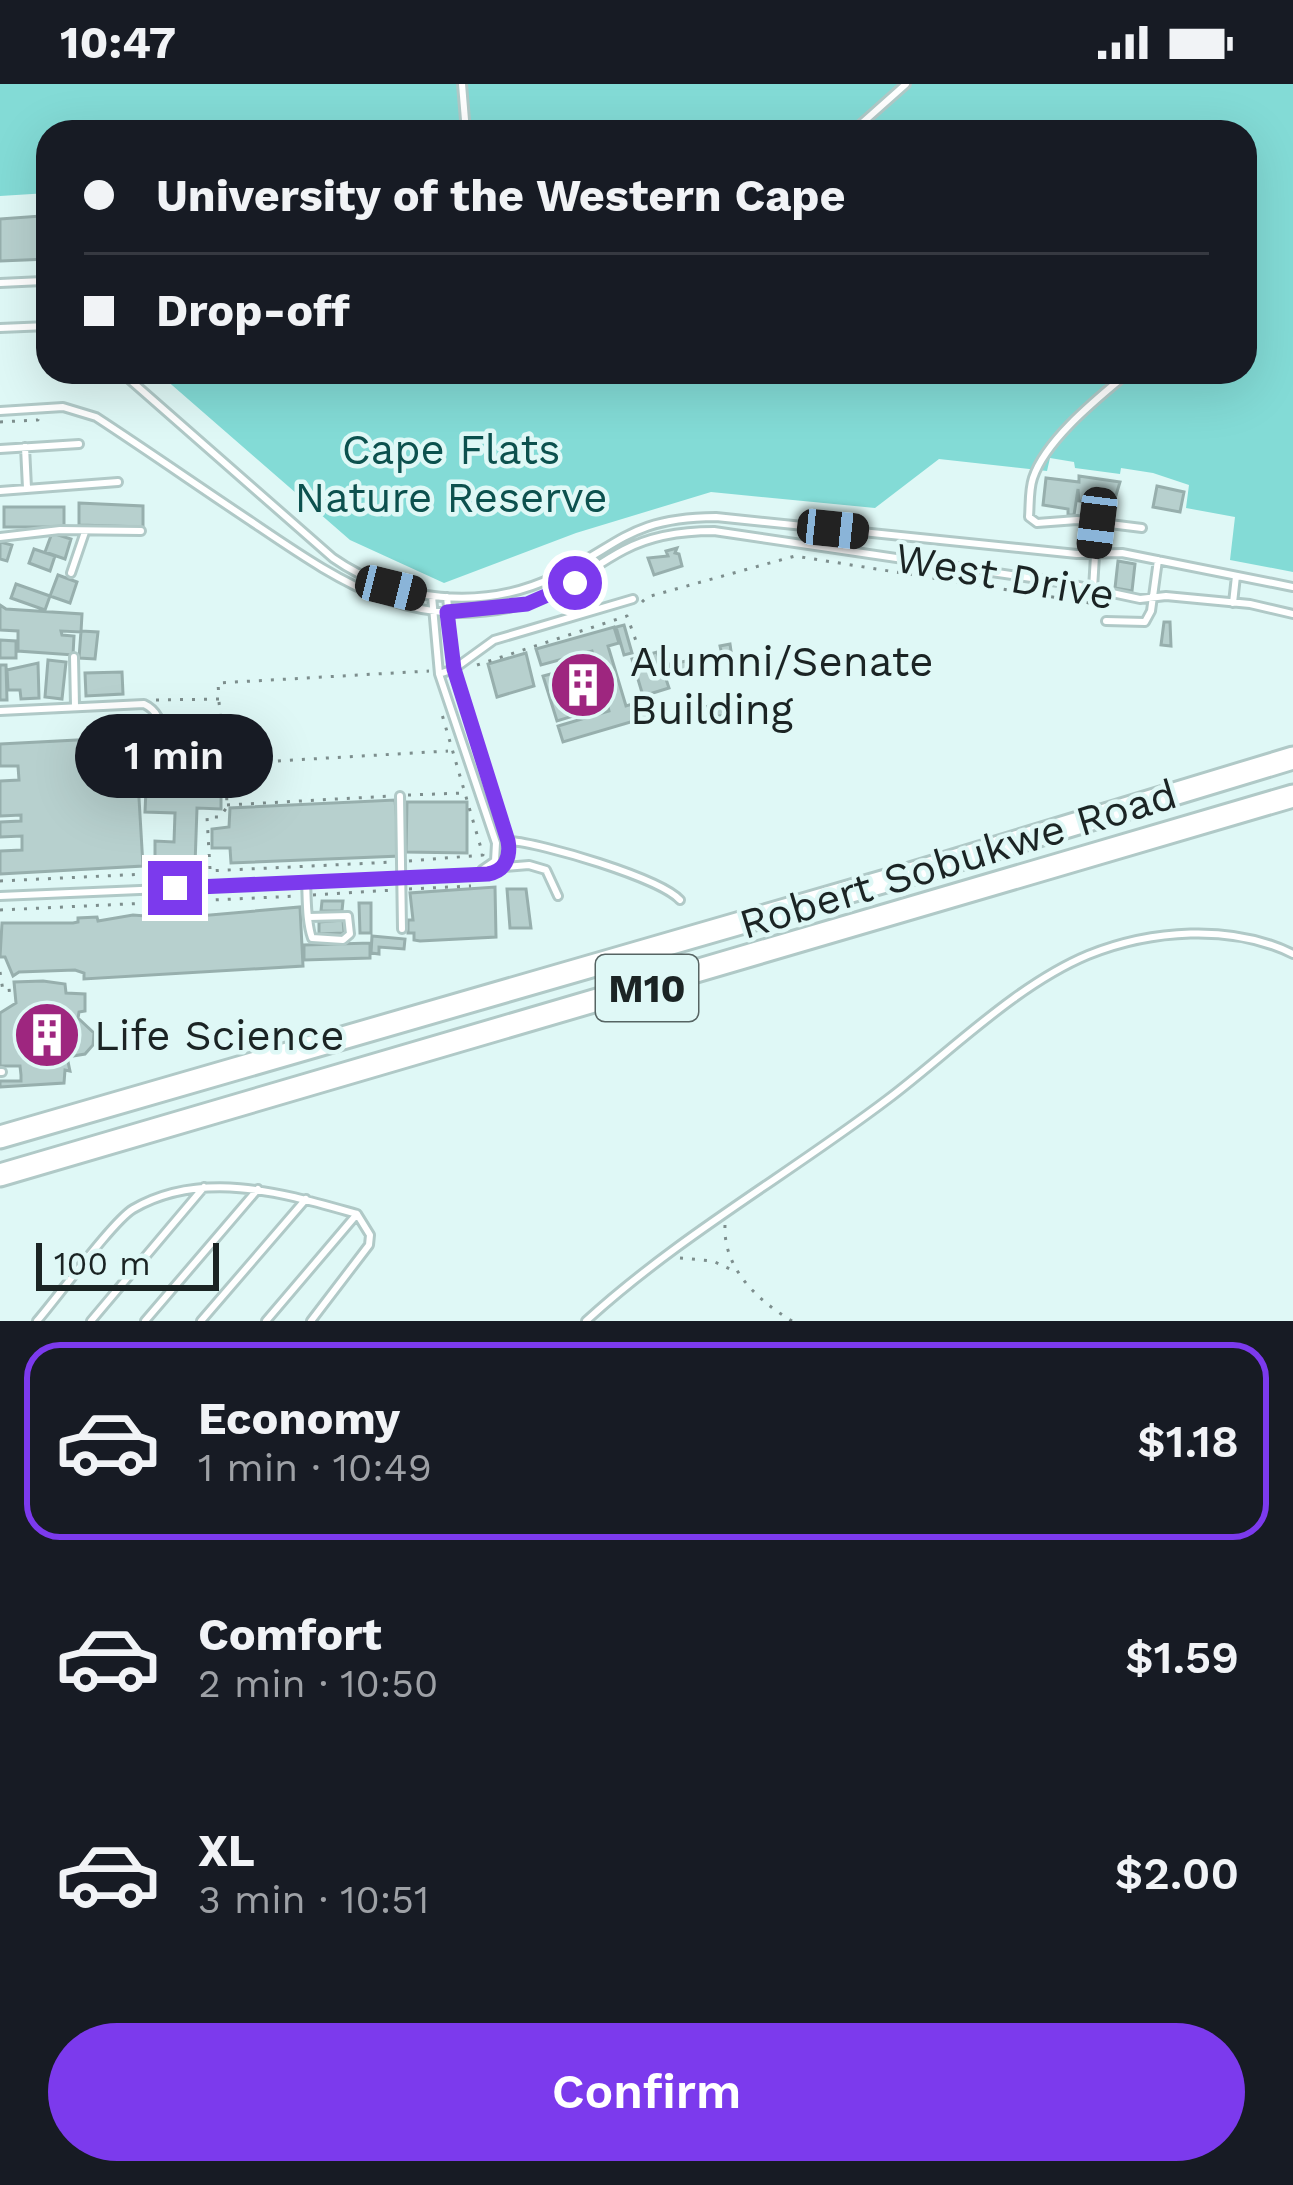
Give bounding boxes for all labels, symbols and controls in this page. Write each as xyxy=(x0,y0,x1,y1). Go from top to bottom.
text: 10:47 xyxy=(60,16,176,69)
text: University of the Western Cape xyxy=(156,169,845,222)
text: Drop-off xyxy=(156,284,350,337)
park label: Cape Flats Nature Reserve xyxy=(294,425,608,522)
car xyxy=(1075,485,1119,561)
car xyxy=(795,507,871,551)
street label: West Drive xyxy=(892,533,1118,619)
route start xyxy=(548,556,602,610)
car xyxy=(352,562,430,614)
place label: Alumni/Senate Building xyxy=(630,637,934,734)
building icon: Alumni/Senate Building xyxy=(548,650,618,720)
callout: 1 min xyxy=(76,714,274,798)
text: 1 min xyxy=(124,733,224,778)
street label: Robert Sobukwe Road xyxy=(734,769,1182,949)
route end xyxy=(148,861,202,915)
road number: M10 xyxy=(596,955,698,1021)
building icon: Life Science xyxy=(12,1000,82,1070)
place label: Life Science xyxy=(94,1011,344,1060)
scale bar xyxy=(36,1237,219,1290)
text: 100 m xyxy=(54,1244,151,1283)
icon: car xyxy=(54,1387,162,1495)
text: Economy xyxy=(198,1392,400,1445)
text: $1.18 xyxy=(1137,1415,1239,1468)
text: 1 min · 10:49 xyxy=(198,1445,432,1490)
icon: car xyxy=(54,1603,162,1711)
text: Comfort xyxy=(198,1608,382,1661)
text: $1.59 xyxy=(1125,1631,1239,1684)
text: 2 min · 10:50 xyxy=(198,1661,438,1706)
icon: car xyxy=(54,1819,162,1927)
text: XL xyxy=(198,1824,255,1877)
text: $2.00 xyxy=(1115,1847,1239,1900)
text: 3 min · 10:51 xyxy=(198,1877,429,1922)
button: Confirm xyxy=(48,2023,1245,2161)

